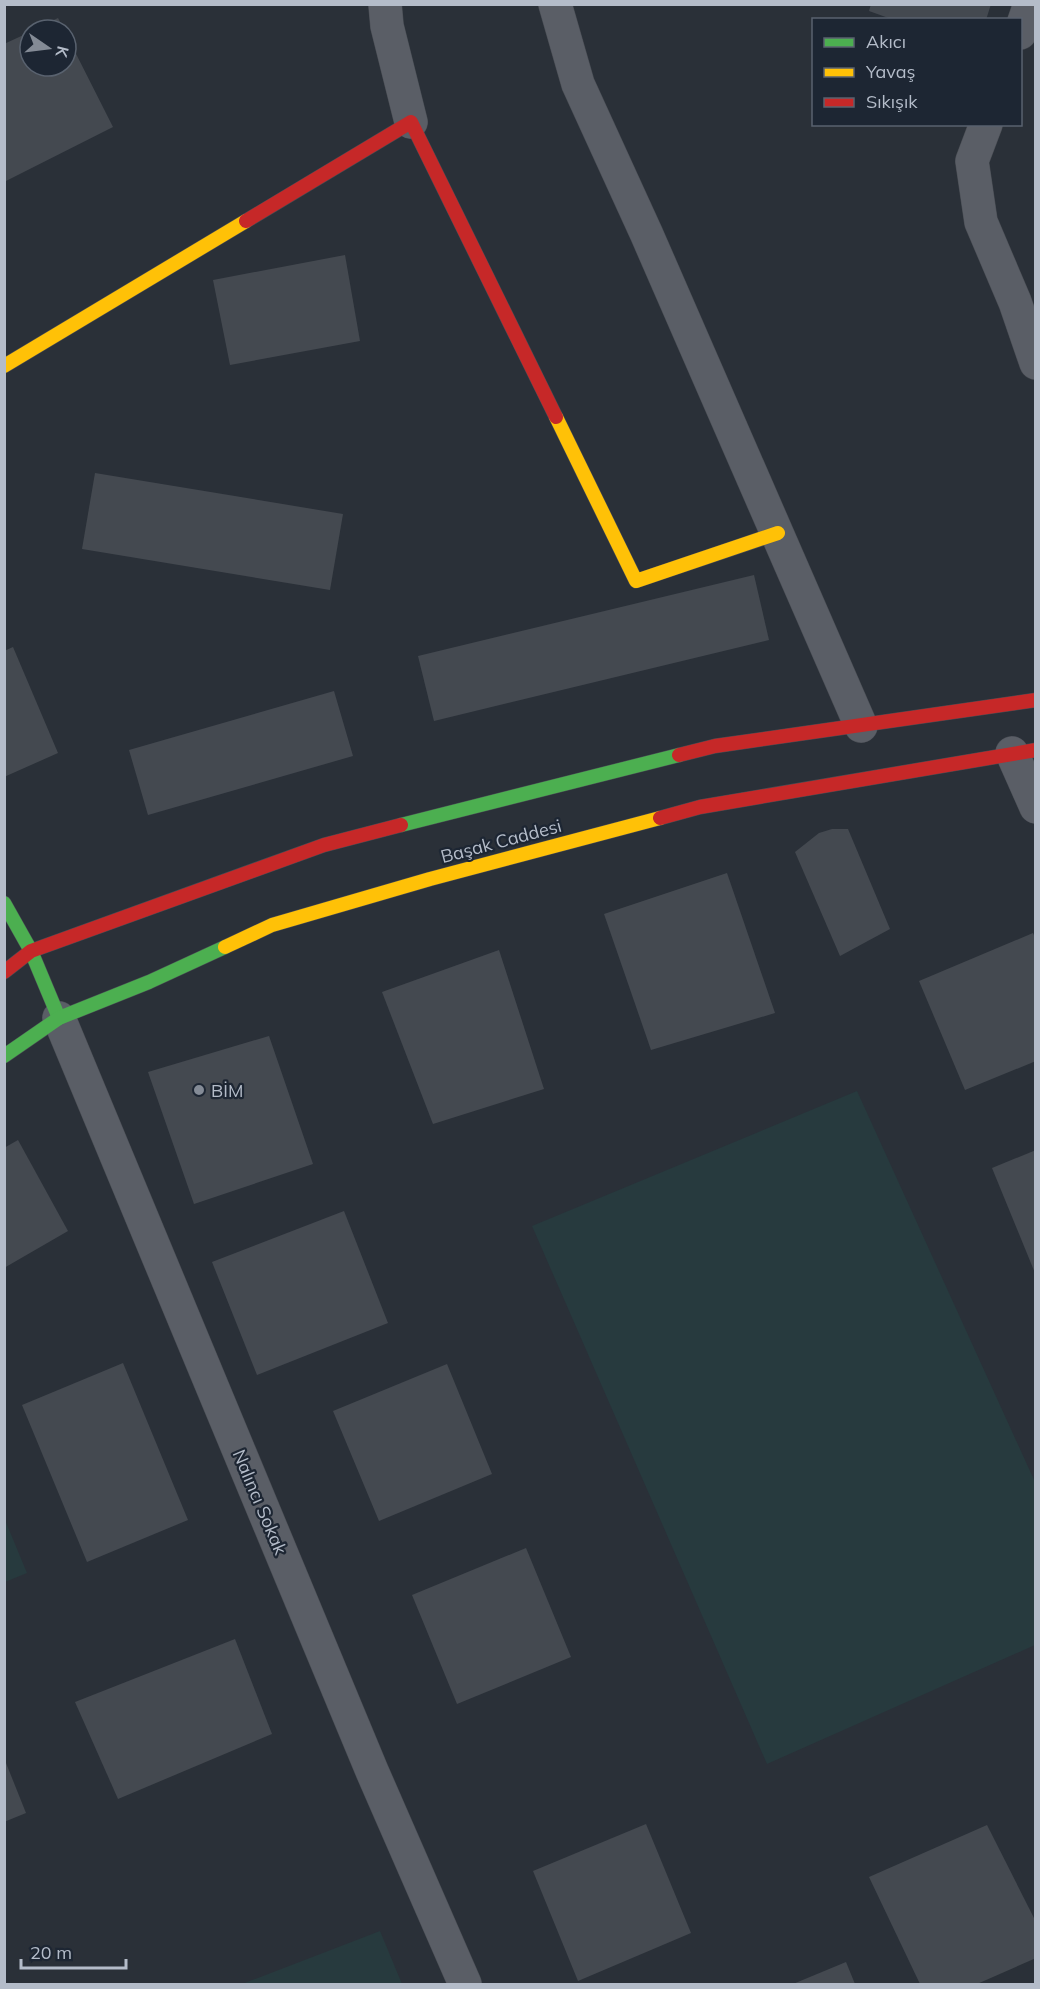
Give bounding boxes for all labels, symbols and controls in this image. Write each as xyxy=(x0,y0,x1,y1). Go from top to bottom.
north arrow xyxy=(18,18,78,78)
legend xyxy=(812,18,1022,126)
text: Akıcı xyxy=(866,30,906,53)
text: K xyxy=(51,44,74,61)
text: Yavaş xyxy=(865,60,915,83)
text: Sıkışık xyxy=(866,90,918,113)
street label: Başak Caddesi xyxy=(438,814,564,868)
place label: BİM xyxy=(211,1079,243,1102)
marker: BİM xyxy=(192,1083,206,1097)
street label: Nalıncı Sokak xyxy=(228,1446,293,1559)
scale bar xyxy=(21,1932,126,1970)
text: 20 m xyxy=(30,1941,72,1964)

